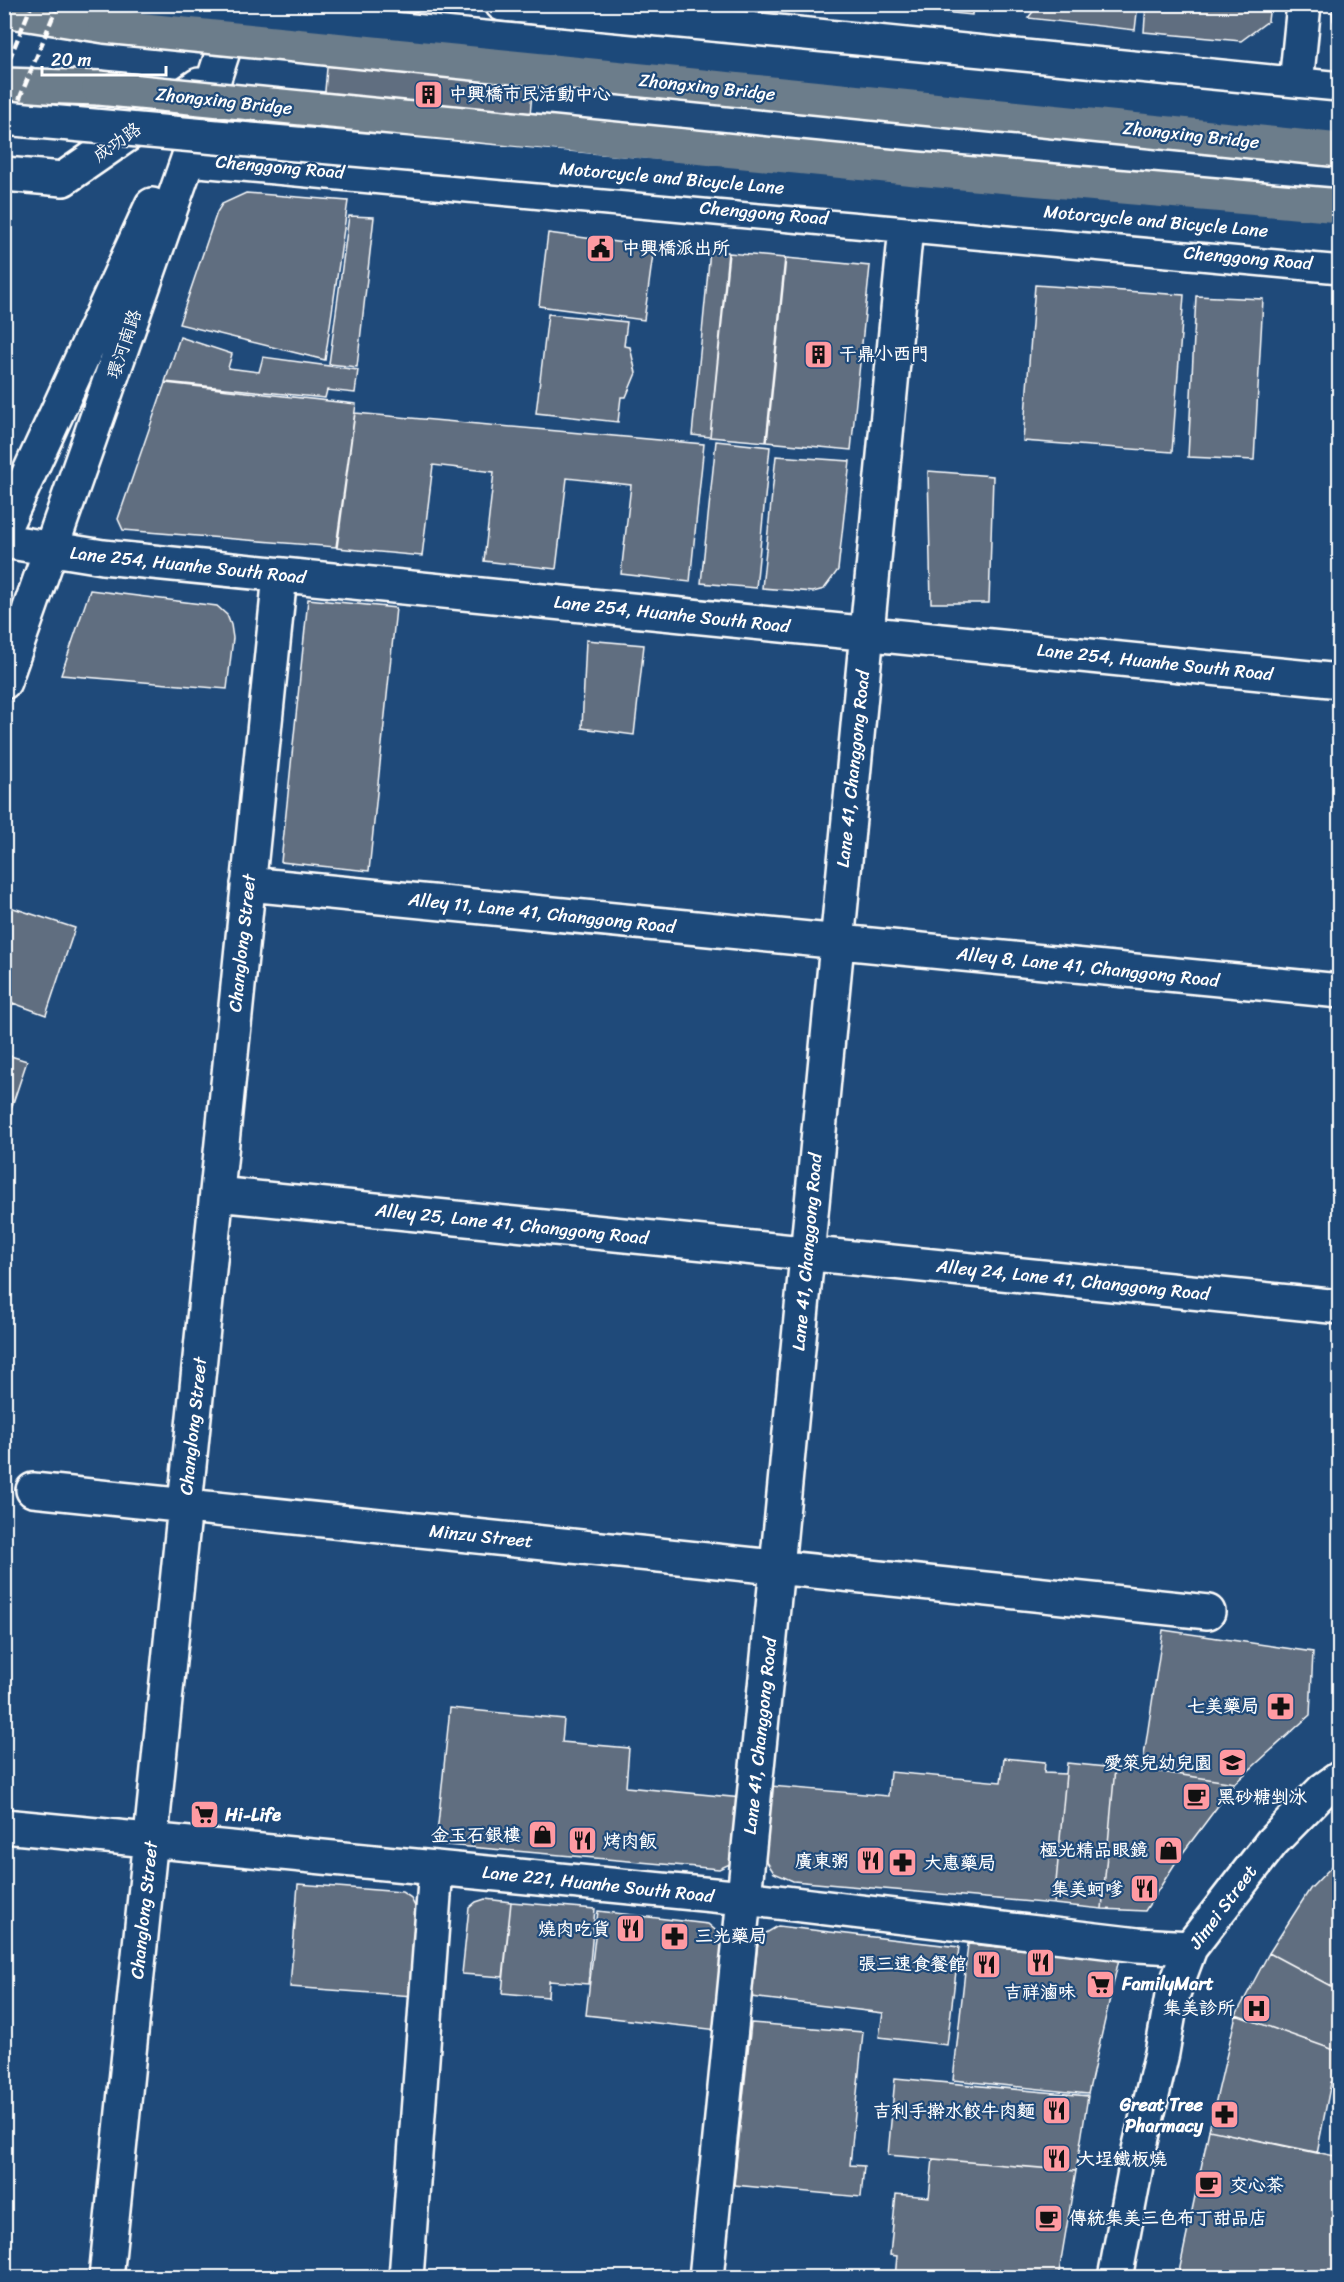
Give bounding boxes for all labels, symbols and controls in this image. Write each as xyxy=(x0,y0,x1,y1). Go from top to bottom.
scale bar xyxy=(42,39,166,77)
text: 20 m xyxy=(51,44,91,76)
street label: Zhongxing Bridge xyxy=(637,64,777,110)
street label: Zhongxing Bridge xyxy=(154,78,294,124)
building icon: 中興橋市民活動中心 xyxy=(412,78,444,110)
place label: 中興橋市民活動中心 xyxy=(449,78,611,110)
street label: Zhongxing Bridge xyxy=(1121,112,1261,158)
street label: 成功路 xyxy=(86,113,148,171)
street label: Chenggong Road xyxy=(214,145,347,189)
street label: Motorcycle and Bicycle Lane xyxy=(558,152,786,204)
street label: Chenggong Road xyxy=(698,191,831,235)
street label: Motorcycle and Bicycle Lane xyxy=(1042,195,1270,247)
public building icon: 中興橋派出所 xyxy=(585,232,617,264)
place label: 中興橋派出所 xyxy=(622,232,730,264)
street label: Chenggong Road xyxy=(1182,236,1315,280)
street label: 環河南路 xyxy=(97,305,151,383)
building icon: 干鼎小西門 xyxy=(802,338,834,370)
place label: 干鼎小西門 xyxy=(839,338,929,370)
street label: Lane 254, Huanhe South Road xyxy=(69,537,309,593)
street label: Lane 254, Huanhe South Road xyxy=(553,586,793,642)
street label: Lane 254, Huanhe South Road xyxy=(1036,634,1276,690)
street label: Lane 41, Changgong Road xyxy=(827,667,879,869)
street label: Changlong Street xyxy=(219,872,265,1014)
street label: Alley 11, Lane 41, Changgong Road xyxy=(406,883,679,943)
street label: Alley 8, Lane 41, Changgong Road xyxy=(954,937,1222,997)
street label: Lane 41, Changgong Road xyxy=(782,1150,832,1352)
street label: Alley 25, Lane 41, Changgong Road xyxy=(373,1194,651,1254)
street label: Alley 24, Lane 41, Changgong Road xyxy=(934,1250,1213,1310)
street label: Changlong Street xyxy=(170,1355,216,1497)
street label: Minzu Street xyxy=(428,1515,535,1557)
street label: Lane 41, Changgong Road xyxy=(734,1634,786,1836)
place label: 七美藥局 xyxy=(1187,1690,1259,1722)
pharmacy icon: 七美藥局 xyxy=(1264,1690,1296,1722)
place label: 愛箂兒幼兒園 xyxy=(1104,1747,1212,1779)
school or university icon: 愛箂兒幼兒園 xyxy=(1217,1747,1249,1779)
cafe icon: 黑砂糖剉冰 xyxy=(1180,1781,1212,1813)
place label: 黑砂糖剉冰 xyxy=(1217,1781,1307,1813)
supermarket icon: Hi-Life xyxy=(188,1799,220,1831)
place label: Hi-Life xyxy=(224,1799,281,1831)
place label: 金玉石銀樓 xyxy=(431,1819,521,1851)
shop icon: 金玉石銀樓 xyxy=(526,1819,558,1851)
restaurant icon: 烤肉飯 xyxy=(566,1825,598,1857)
place label: 烤肉飯 xyxy=(603,1825,657,1857)
place label: 極光精品眼鏡 xyxy=(1039,1834,1148,1866)
shop icon: 極光精品眼鏡 xyxy=(1153,1834,1185,1866)
street label: Changlong Street xyxy=(121,1839,167,1981)
place label: 廣東粥 xyxy=(795,1845,849,1877)
restaurant icon: 廣東粥 xyxy=(854,1845,886,1877)
pharmacy icon: 大惠藥局 xyxy=(887,1847,919,1879)
place label: 大惠藥局 xyxy=(924,1847,996,1879)
street label: Lane 221, Huanhe South Road xyxy=(481,1856,717,1912)
street label: Jimei Street xyxy=(1180,1858,1266,1957)
place label: 集美蚵嗲 xyxy=(1051,1873,1123,1905)
restaurant icon: 集美蚵嗲 xyxy=(1128,1873,1160,1905)
place label: 燒肉吃貨 xyxy=(538,1913,610,1945)
restaurant icon: 燒肉吃貨 xyxy=(615,1913,647,1945)
pharmacy icon: 三光藥局 xyxy=(658,1920,690,1952)
place label: 三光藥局 xyxy=(695,1920,767,1952)
restaurant icon: 吉祥滷味 xyxy=(1024,1947,1056,1979)
place label: 張三速食餐館 xyxy=(858,1948,966,1980)
restaurant icon: 張三速食餐館 xyxy=(971,1948,1003,1980)
supermarket icon: FamilyMart xyxy=(1085,1968,1117,2000)
place label: FamilyMart xyxy=(1121,1968,1214,2000)
place label: 吉祥滷味 xyxy=(1004,1976,1076,2008)
place label: 集美診所 xyxy=(1163,1992,1235,2024)
hospital icon: 集美診所 xyxy=(1240,1992,1272,2024)
place label: Great Tree Pharmacy xyxy=(1119,2089,1204,2142)
place label: 吉利手擀水餃牛肉麵 xyxy=(873,2095,1035,2127)
restaurant icon: 吉利手擀水餃牛肉麵 xyxy=(1040,2095,1072,2127)
pharmacy icon: Great Tree Pharmacy xyxy=(1208,2099,1240,2131)
restaurant icon: 大埕鐵板燒 xyxy=(1040,2143,1072,2175)
place label: 大埕鐵板燒 xyxy=(1077,2143,1167,2175)
cafe icon: 交心茶 xyxy=(1193,2169,1225,2201)
place label: 交心茶 xyxy=(1230,2169,1284,2201)
cafe icon: 傳統集美三色布丁甜品店 xyxy=(1032,2202,1064,2234)
place label: 傳統集美三色布丁甜品店 xyxy=(1069,2202,1267,2234)

